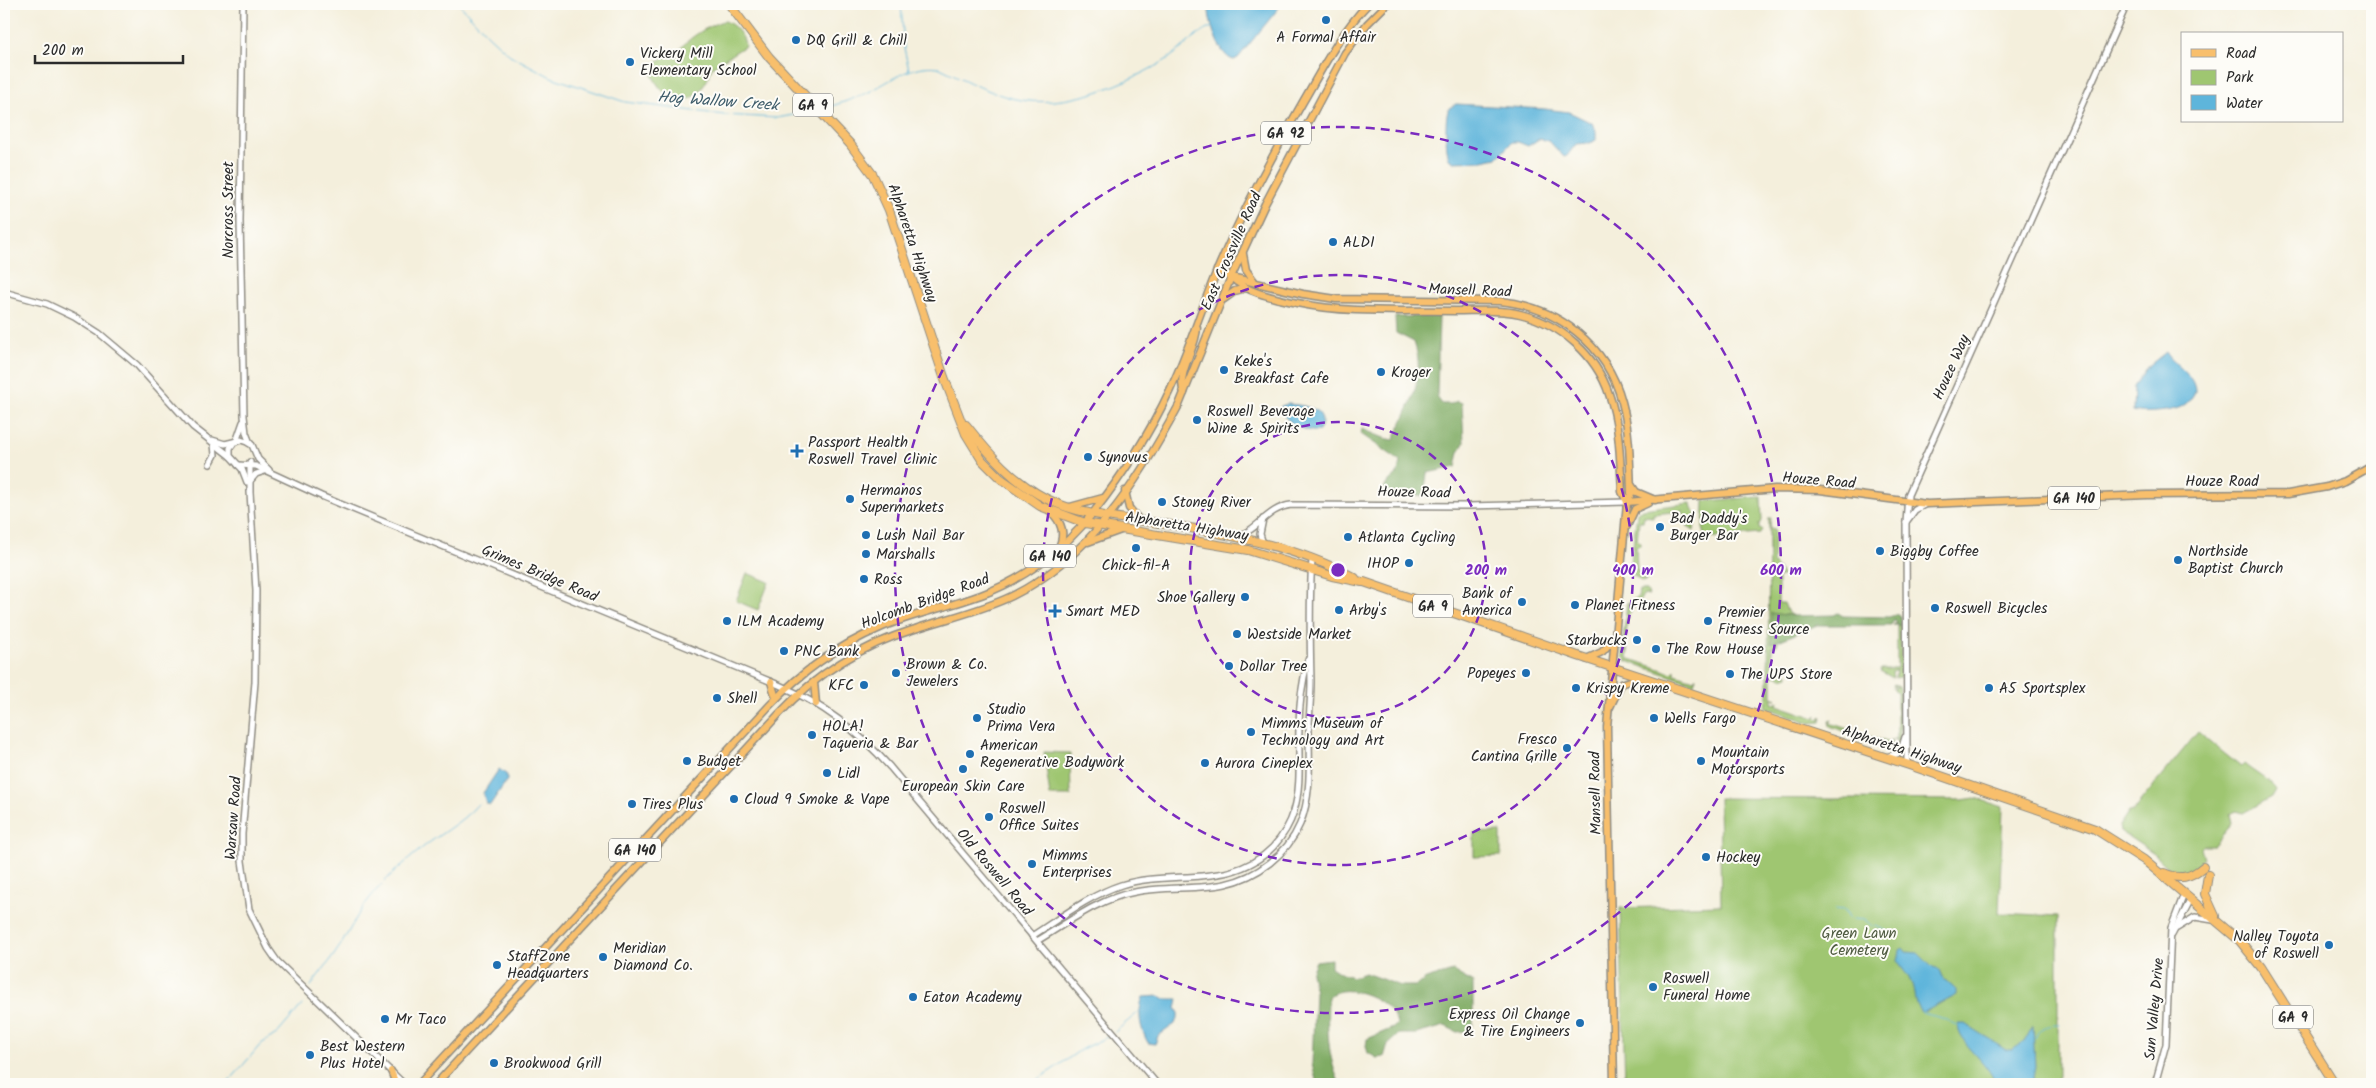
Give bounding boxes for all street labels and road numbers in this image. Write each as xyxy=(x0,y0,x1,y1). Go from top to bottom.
road number: GA 9 xyxy=(793,94,833,116)
road number: GA 92 xyxy=(1261,122,1311,144)
street label: Norcross Street xyxy=(217,161,241,259)
street label: Alpharetta Highway xyxy=(880,181,944,307)
street label: East Crossville Road xyxy=(1195,188,1269,315)
street label: Mansell Road xyxy=(1428,278,1513,304)
street label: Houze Way xyxy=(1927,330,1977,404)
street label: Houze Road xyxy=(1781,466,1857,496)
street label: Houze Road xyxy=(2185,470,2259,494)
street label: Houze Road xyxy=(1377,480,1451,506)
road number: GA 140 xyxy=(2048,486,2100,509)
street label: Alpharetta Highway xyxy=(1124,505,1251,549)
street label: Grimes Bridge Road xyxy=(478,539,602,609)
road number: GA 140 xyxy=(1024,544,1076,568)
street label: Holcomb Bridge Road xyxy=(858,567,994,636)
road number: GA 9 xyxy=(1413,594,1453,618)
street label: Alpharetta Highway xyxy=(1839,719,1965,781)
street label: Mansell Road xyxy=(1583,751,1609,835)
street label: Warsaw Road xyxy=(219,775,249,860)
street label: Old Roswell Road xyxy=(950,823,1039,922)
road number: GA 140 xyxy=(609,838,661,862)
street label: Sun Valley Drive xyxy=(2139,957,2171,1061)
road number: GA 9 xyxy=(2273,1006,2313,1028)

